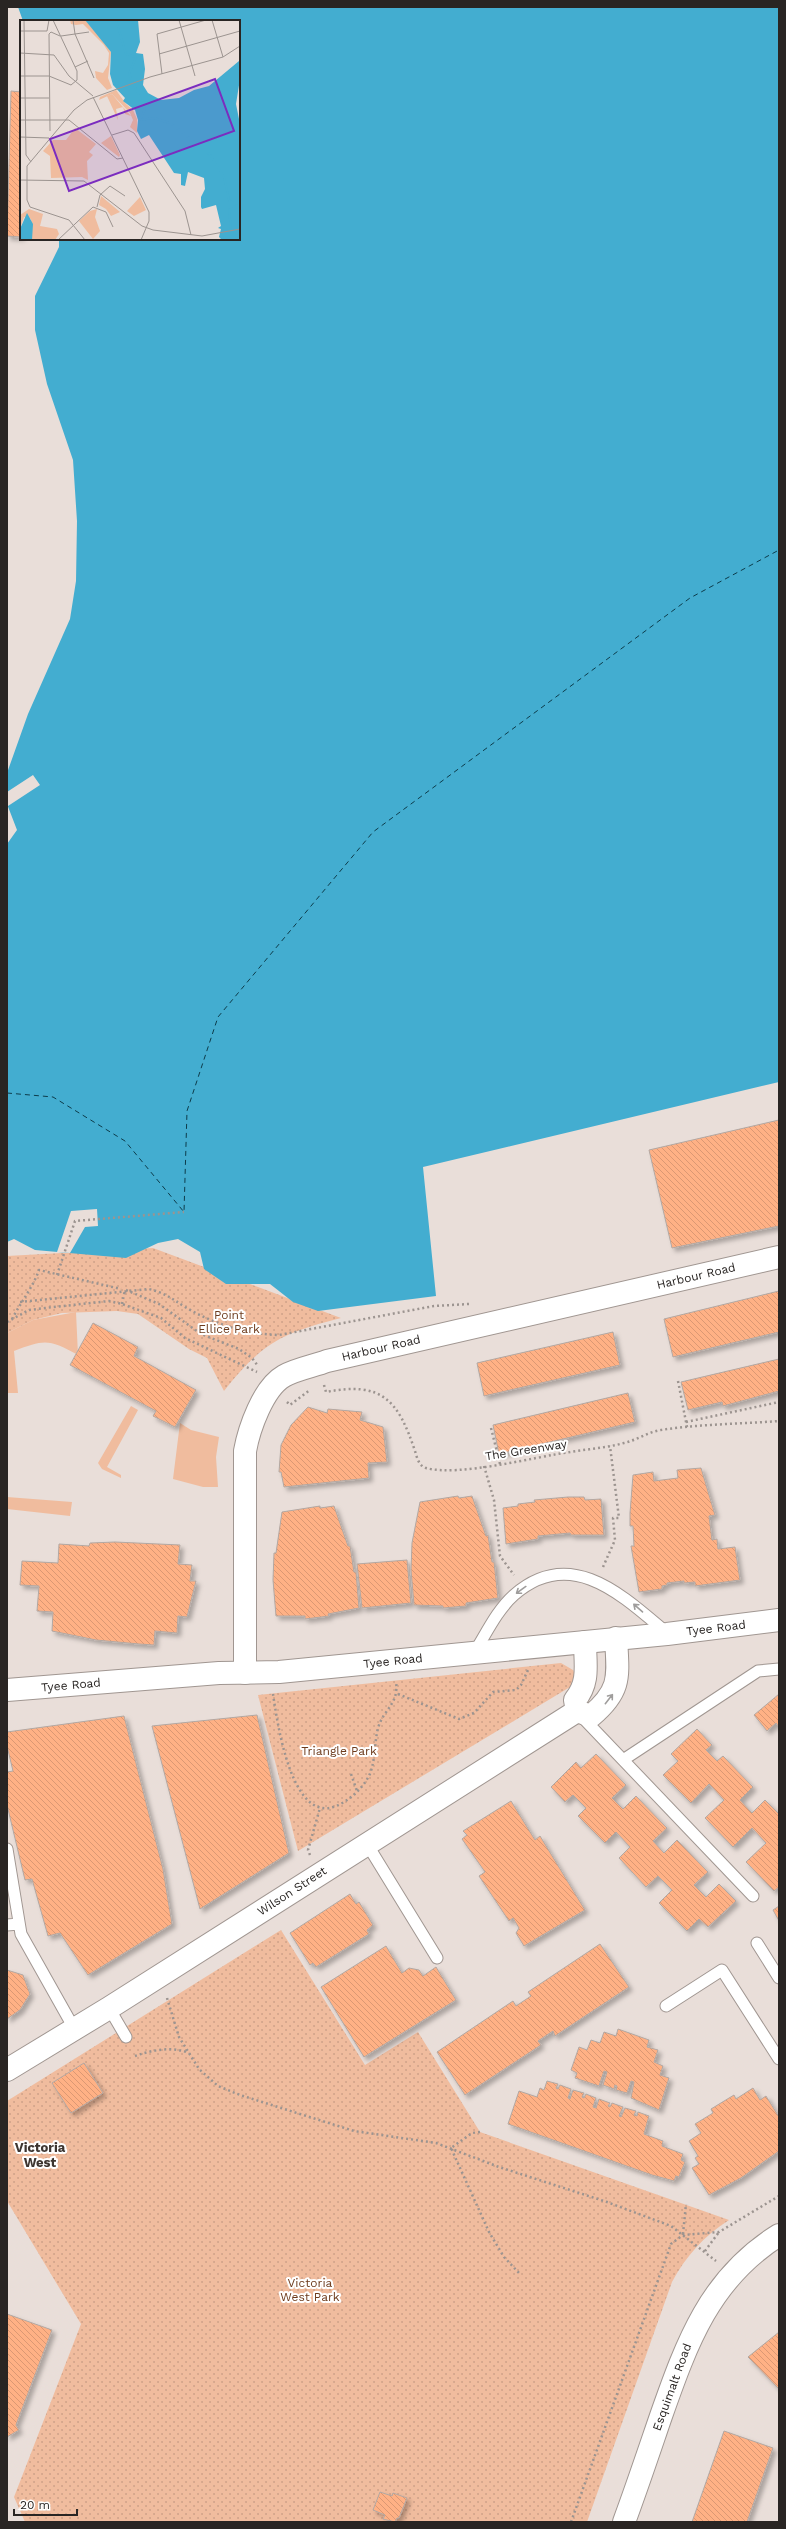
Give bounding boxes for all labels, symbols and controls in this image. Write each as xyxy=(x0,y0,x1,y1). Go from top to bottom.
inset map xyxy=(20,20,240,240)
street label: Harbour Road xyxy=(655,1260,737,1292)
park label: Point Ellice Park xyxy=(198,1308,260,1336)
street label: Harbour Road xyxy=(340,1332,422,1364)
street label: The Greenway xyxy=(484,1437,569,1463)
one-way arrow xyxy=(515,1586,526,1594)
one-way arrow xyxy=(633,1604,643,1613)
street label: Tyee Road xyxy=(686,1617,746,1639)
street label: Tyee Road xyxy=(363,1651,423,1671)
street label: Tyee Road xyxy=(41,1675,101,1695)
one-way arrow xyxy=(604,1694,613,1705)
park label: Triangle Park xyxy=(301,1744,377,1758)
street label: Wilson Street xyxy=(255,1863,329,1919)
district label: Victoria West xyxy=(15,2140,66,2170)
park label: Victoria West Park xyxy=(280,2276,340,2304)
street label: Esquimalt Road xyxy=(650,2341,694,2433)
scale bar xyxy=(14,2491,77,2517)
text: 20 m xyxy=(20,2498,50,2512)

